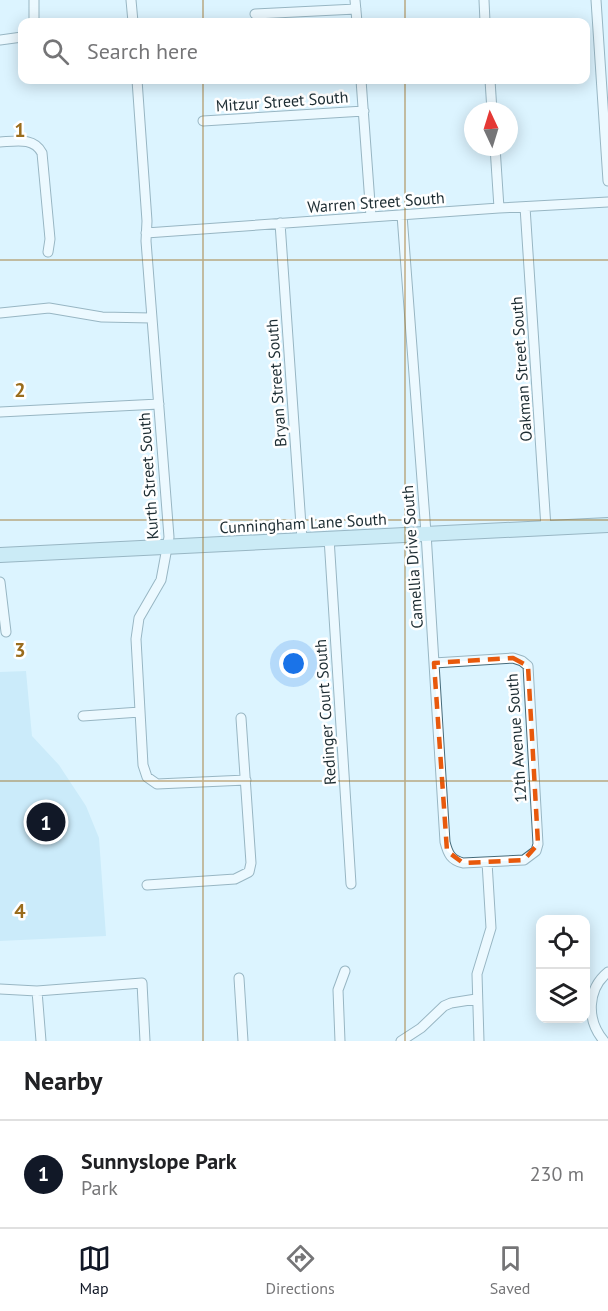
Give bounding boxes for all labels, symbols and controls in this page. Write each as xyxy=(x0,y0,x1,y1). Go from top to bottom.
search box xyxy=(18,18,590,84)
icon: search xyxy=(39,35,72,68)
text: Search here xyxy=(87,37,198,65)
street label: Mitzur Street South xyxy=(215,86,349,116)
north arrow xyxy=(464,102,518,156)
text: 1 xyxy=(14,117,26,143)
street label: Warren Street South xyxy=(307,187,445,217)
street label: Oakman Street South xyxy=(506,296,536,442)
street label: Bryan Street South xyxy=(262,318,290,448)
text: 2 xyxy=(14,377,26,403)
street label: Kurth Street South xyxy=(134,412,162,540)
street label: Camellia Drive South xyxy=(397,485,427,629)
street label: Cunningham Lane South xyxy=(219,509,387,537)
text: 3 xyxy=(14,637,26,663)
street label: Redinger Court South xyxy=(310,638,340,786)
your location xyxy=(279,649,308,678)
street label: 12th Avenue South xyxy=(502,673,530,803)
pin: 1 xyxy=(26,800,66,844)
text: 4 xyxy=(14,898,26,924)
map controls xyxy=(536,915,590,1023)
button: locate xyxy=(536,915,590,969)
button: layers xyxy=(536,969,590,1023)
text: Nearby xyxy=(24,1064,102,1097)
text: Sunnyslope Park xyxy=(81,1147,237,1175)
text: 1 xyxy=(38,1161,49,1187)
text: 230 m xyxy=(530,1161,584,1187)
text: Park xyxy=(81,1175,118,1201)
tab: Map xyxy=(78,1242,111,1298)
tab: Directions xyxy=(266,1242,335,1298)
tab: Saved xyxy=(490,1242,530,1298)

